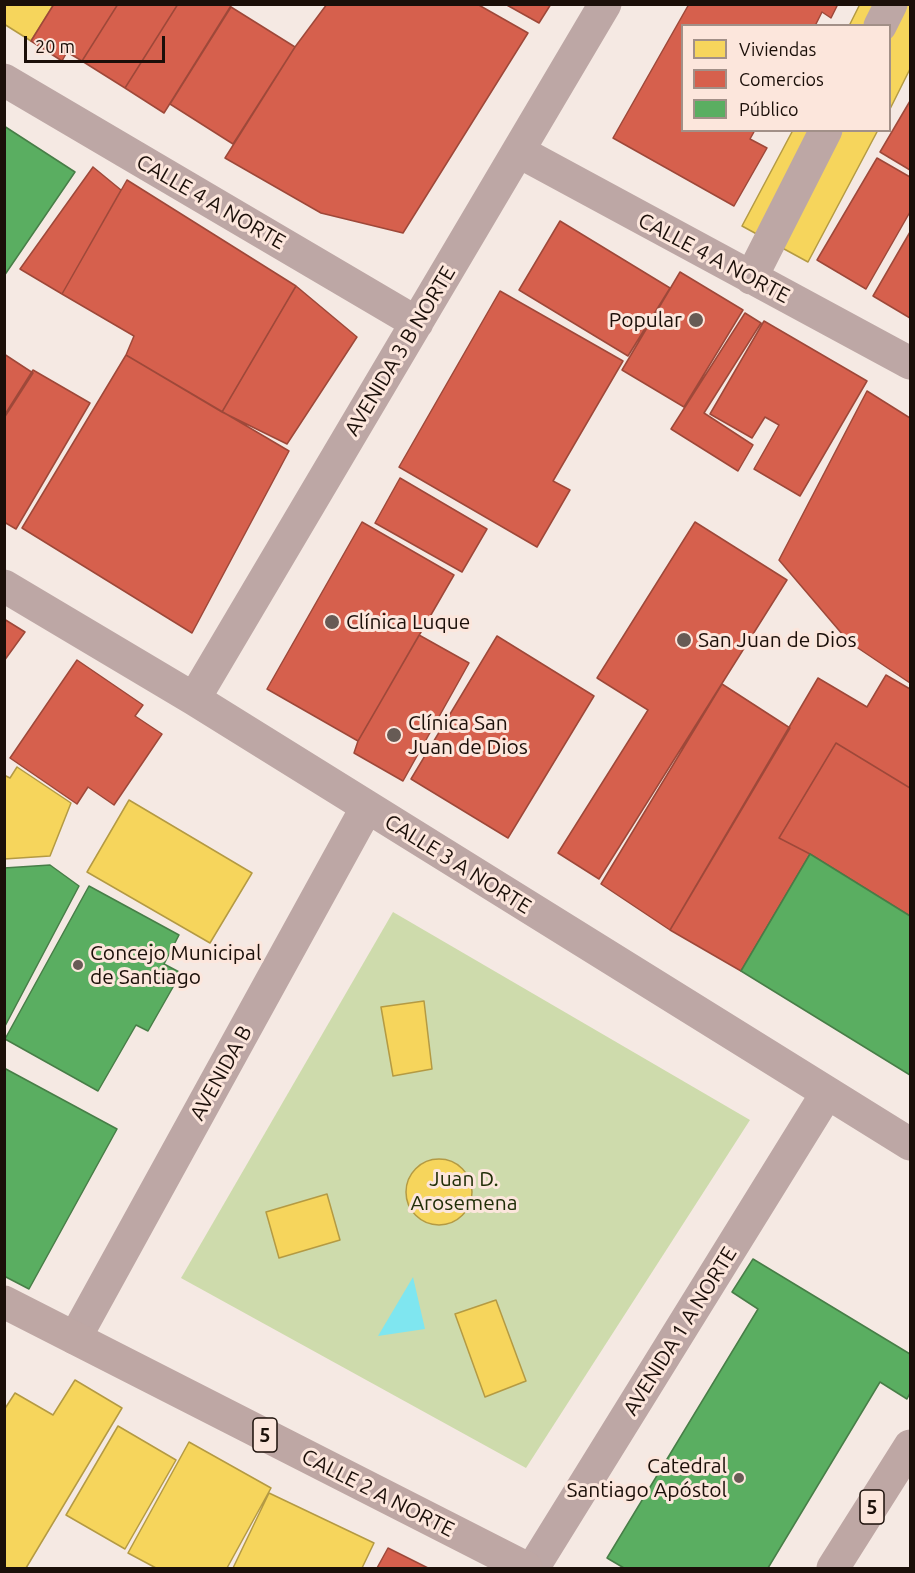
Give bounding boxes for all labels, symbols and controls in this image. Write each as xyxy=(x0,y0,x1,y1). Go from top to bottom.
scale bar xyxy=(27,24,168,62)
legend xyxy=(681,24,891,132)
text: 20 m xyxy=(35,36,75,56)
text: Viviendas xyxy=(739,39,816,59)
text: Comercios xyxy=(739,69,824,89)
text: Público xyxy=(739,99,799,119)
street label: CALLE 4 A NORTE xyxy=(132,149,290,255)
street label: CALLE 4 A NORTE xyxy=(634,207,794,309)
street label: AVENIDA 3 B NORTE xyxy=(339,261,461,441)
place label: Popular xyxy=(609,307,682,333)
marker: Popular xyxy=(687,311,705,329)
place label: Clínica Luque xyxy=(346,609,470,635)
marker: Clínica Luque xyxy=(323,613,341,631)
place label: San Juan de Dios xyxy=(698,627,857,653)
marker: San Juan de Dios xyxy=(675,631,693,649)
place label: Clínica San Juan de Dios xyxy=(408,710,528,760)
marker: Clínica San Juan de Dios xyxy=(385,726,403,744)
street label: CALLE 3 A NORTE xyxy=(380,809,536,919)
place label: Concejo Municipal de Santiago xyxy=(90,940,261,990)
marker: Concejo Municipal de Santiago xyxy=(71,958,85,972)
street label: AVENIDA B xyxy=(185,1021,257,1125)
park label: Juan D. Arosemena xyxy=(410,1166,518,1216)
street label: AVENIDA 1 A NORTE xyxy=(618,1242,742,1420)
road number: 5 xyxy=(253,1418,277,1452)
street label: CALLE 2 A NORTE xyxy=(297,1444,459,1542)
place label: Catedral Santiago Apóstol xyxy=(567,1453,727,1503)
marker: Catedral Santiago Apóstol xyxy=(732,1471,746,1485)
road number: 5 xyxy=(860,1490,884,1524)

